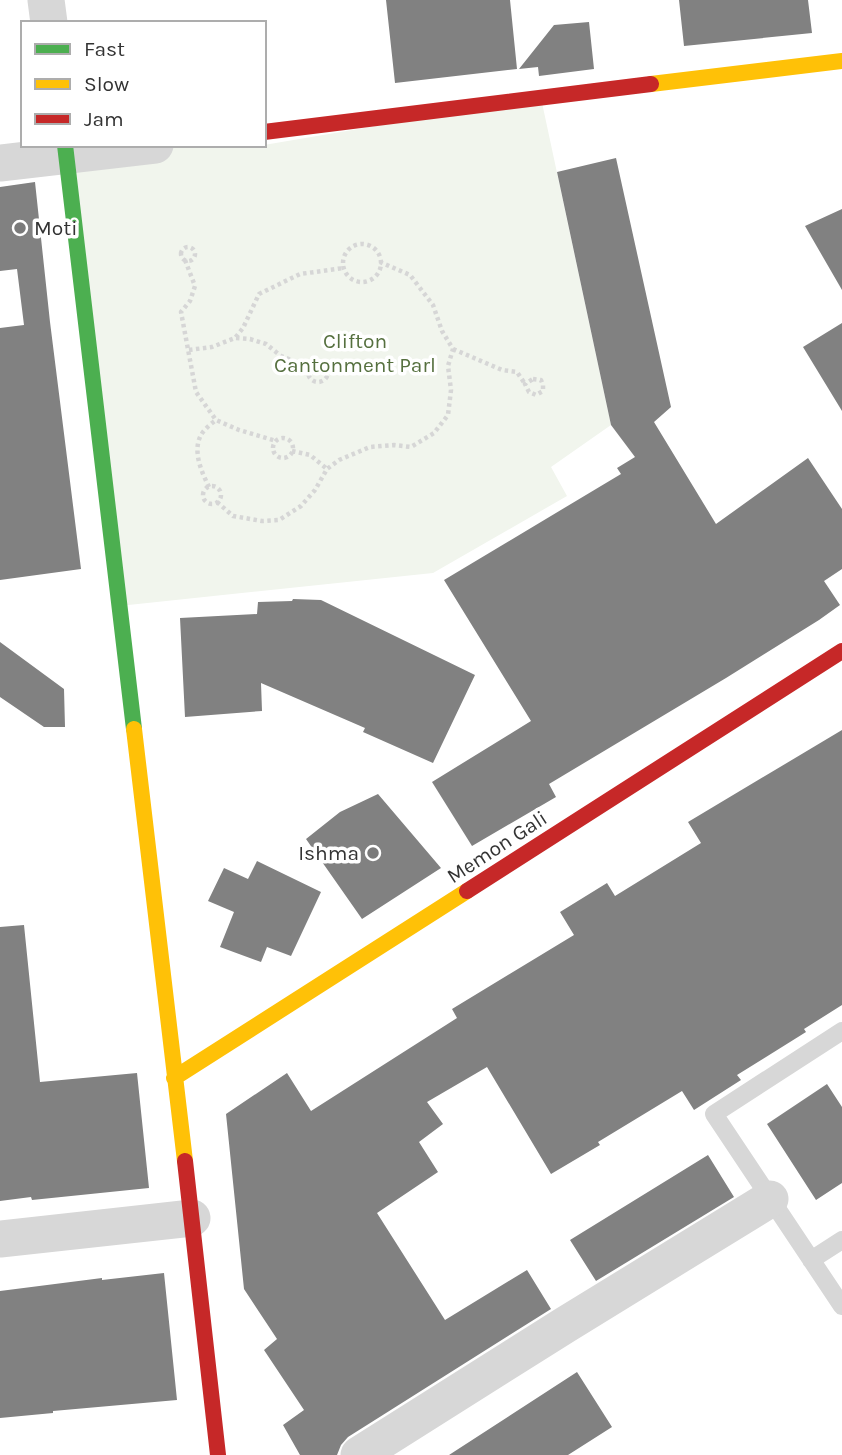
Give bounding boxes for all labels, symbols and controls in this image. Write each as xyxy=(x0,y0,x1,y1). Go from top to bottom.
legend xyxy=(21,21,266,147)
text: Fast xyxy=(84,37,125,61)
text: Slow xyxy=(84,72,129,96)
text: Jam xyxy=(84,107,124,131)
place label: Moti xyxy=(34,216,77,240)
marker: Moti xyxy=(12,220,28,236)
park label: Clifton Cantonment Parl xyxy=(274,329,436,377)
street label: Memon Gali xyxy=(442,806,552,888)
place label: Ishma xyxy=(298,841,359,865)
marker: Ishma xyxy=(365,845,381,861)

